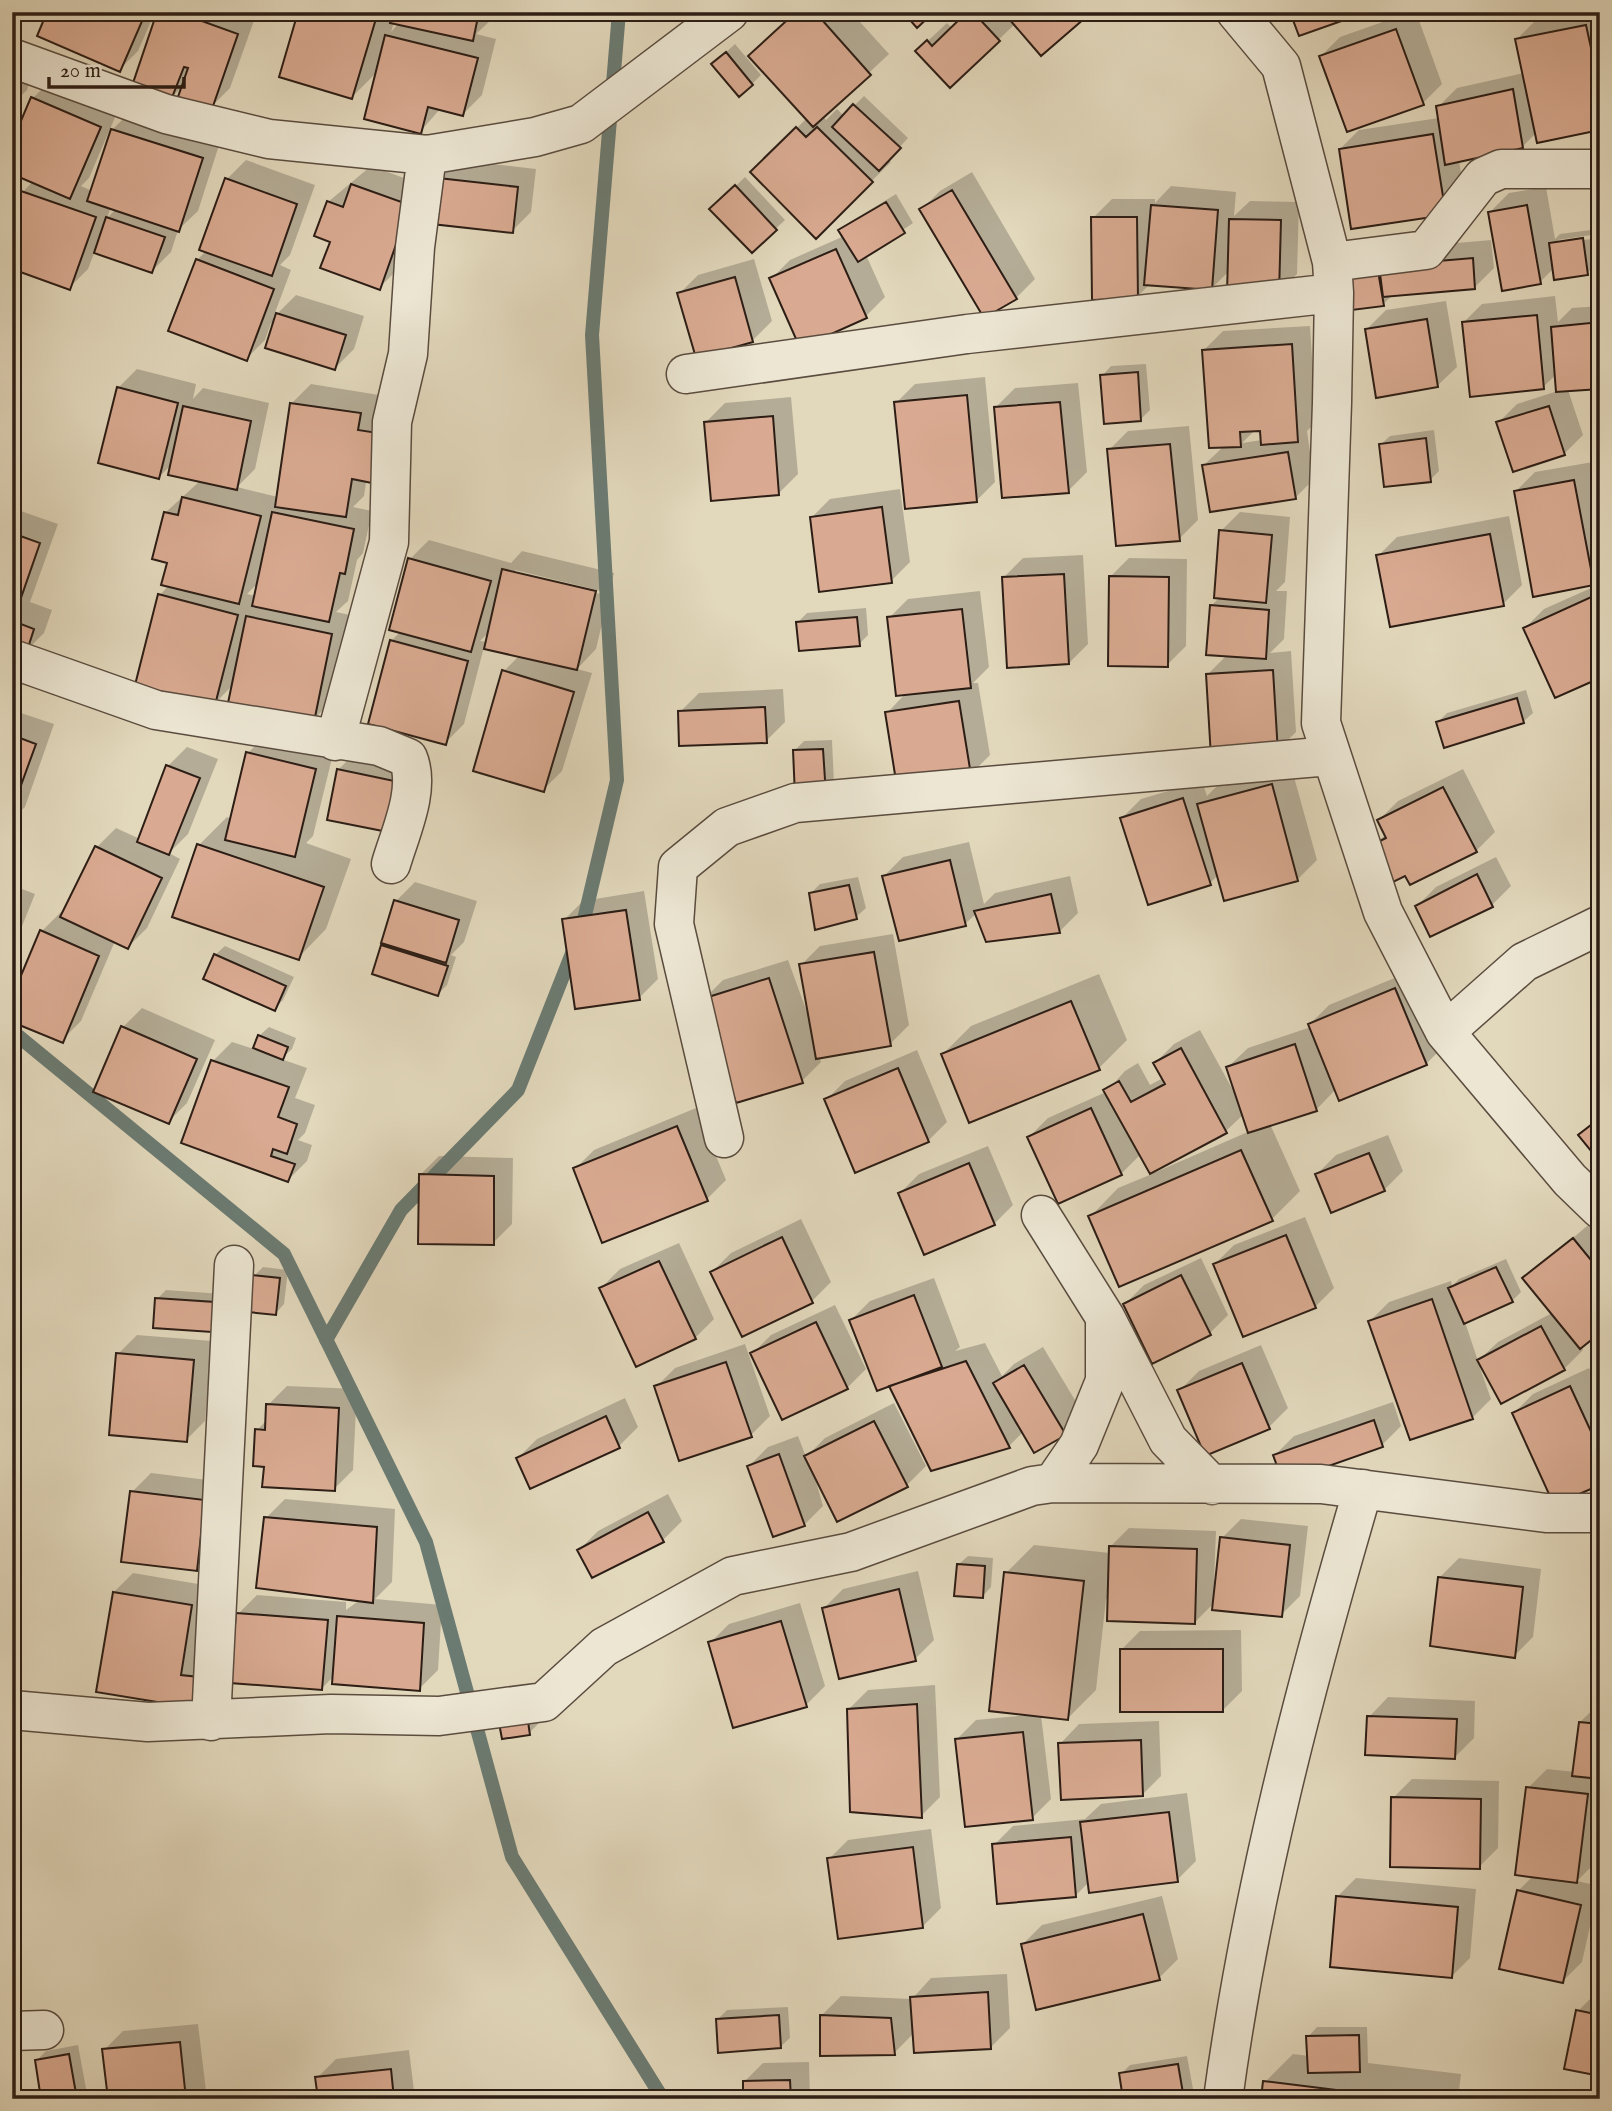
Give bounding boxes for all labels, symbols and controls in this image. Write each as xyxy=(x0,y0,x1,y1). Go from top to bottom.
scale bar xyxy=(49,46,184,90)
text: 20 m xyxy=(60,58,101,85)

